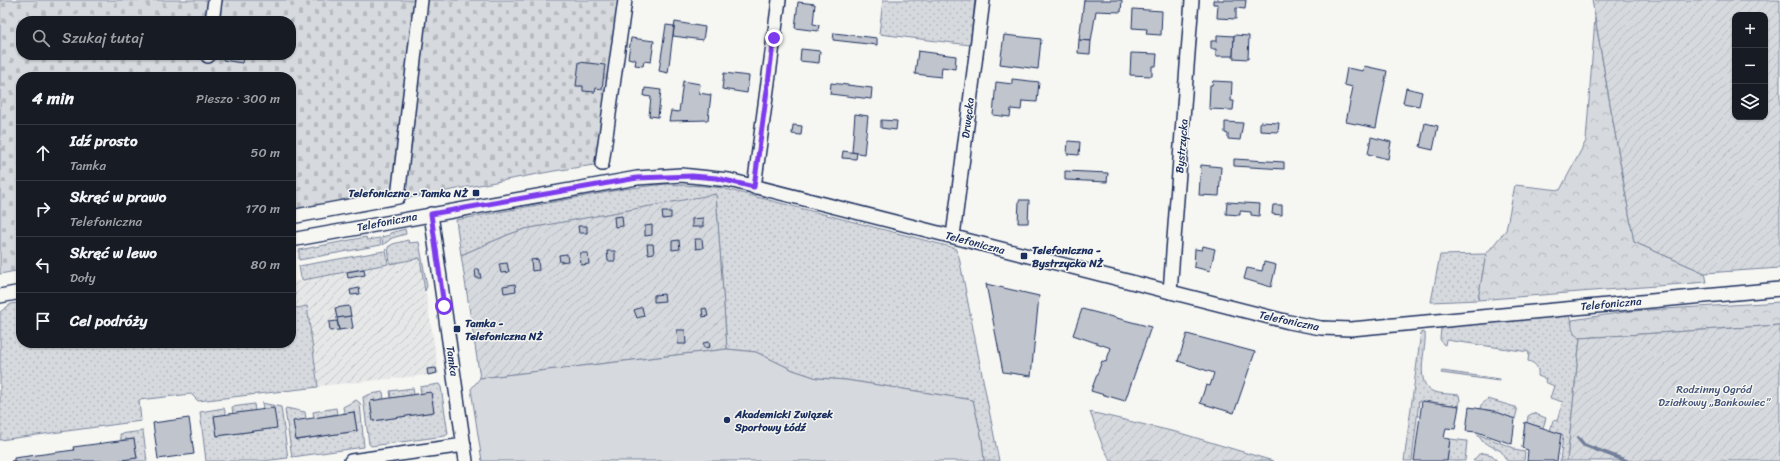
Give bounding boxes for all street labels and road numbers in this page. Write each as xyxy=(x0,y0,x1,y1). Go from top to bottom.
street label: Drwęcka xyxy=(956,96,980,140)
street label: Bystrzycka xyxy=(1170,118,1194,174)
street label: Telefoniczna xyxy=(355,207,419,237)
street label: Telefoniczna xyxy=(943,226,1007,260)
street label: Telefoniczna xyxy=(1580,292,1643,316)
street label: Telefoniczna xyxy=(1257,305,1321,337)
street label: Tamka xyxy=(440,345,464,378)

